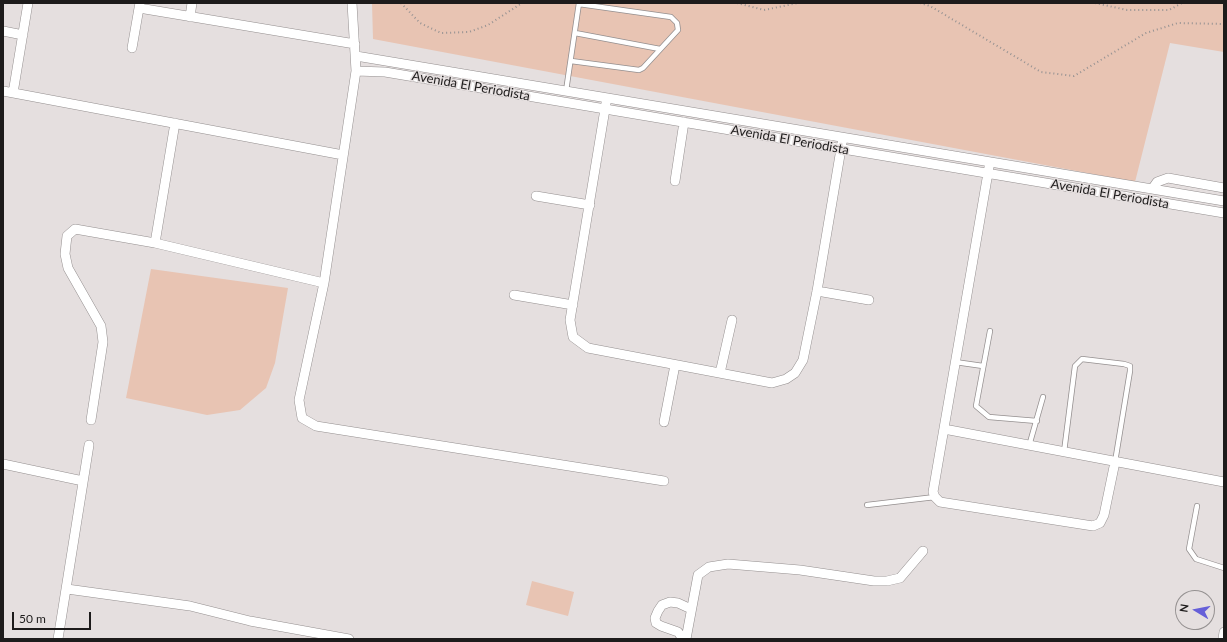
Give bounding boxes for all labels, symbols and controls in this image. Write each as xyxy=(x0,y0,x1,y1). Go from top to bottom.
street label: Avenida El Periodista xyxy=(411,68,531,104)
street label: Avenida El Periodista xyxy=(730,122,850,158)
street label: Avenida El Periodista xyxy=(1050,176,1170,212)
north arrow xyxy=(1175,590,1215,630)
text: N xyxy=(1177,603,1191,613)
scale bar xyxy=(14,604,93,630)
text: 50 m xyxy=(19,611,46,626)

